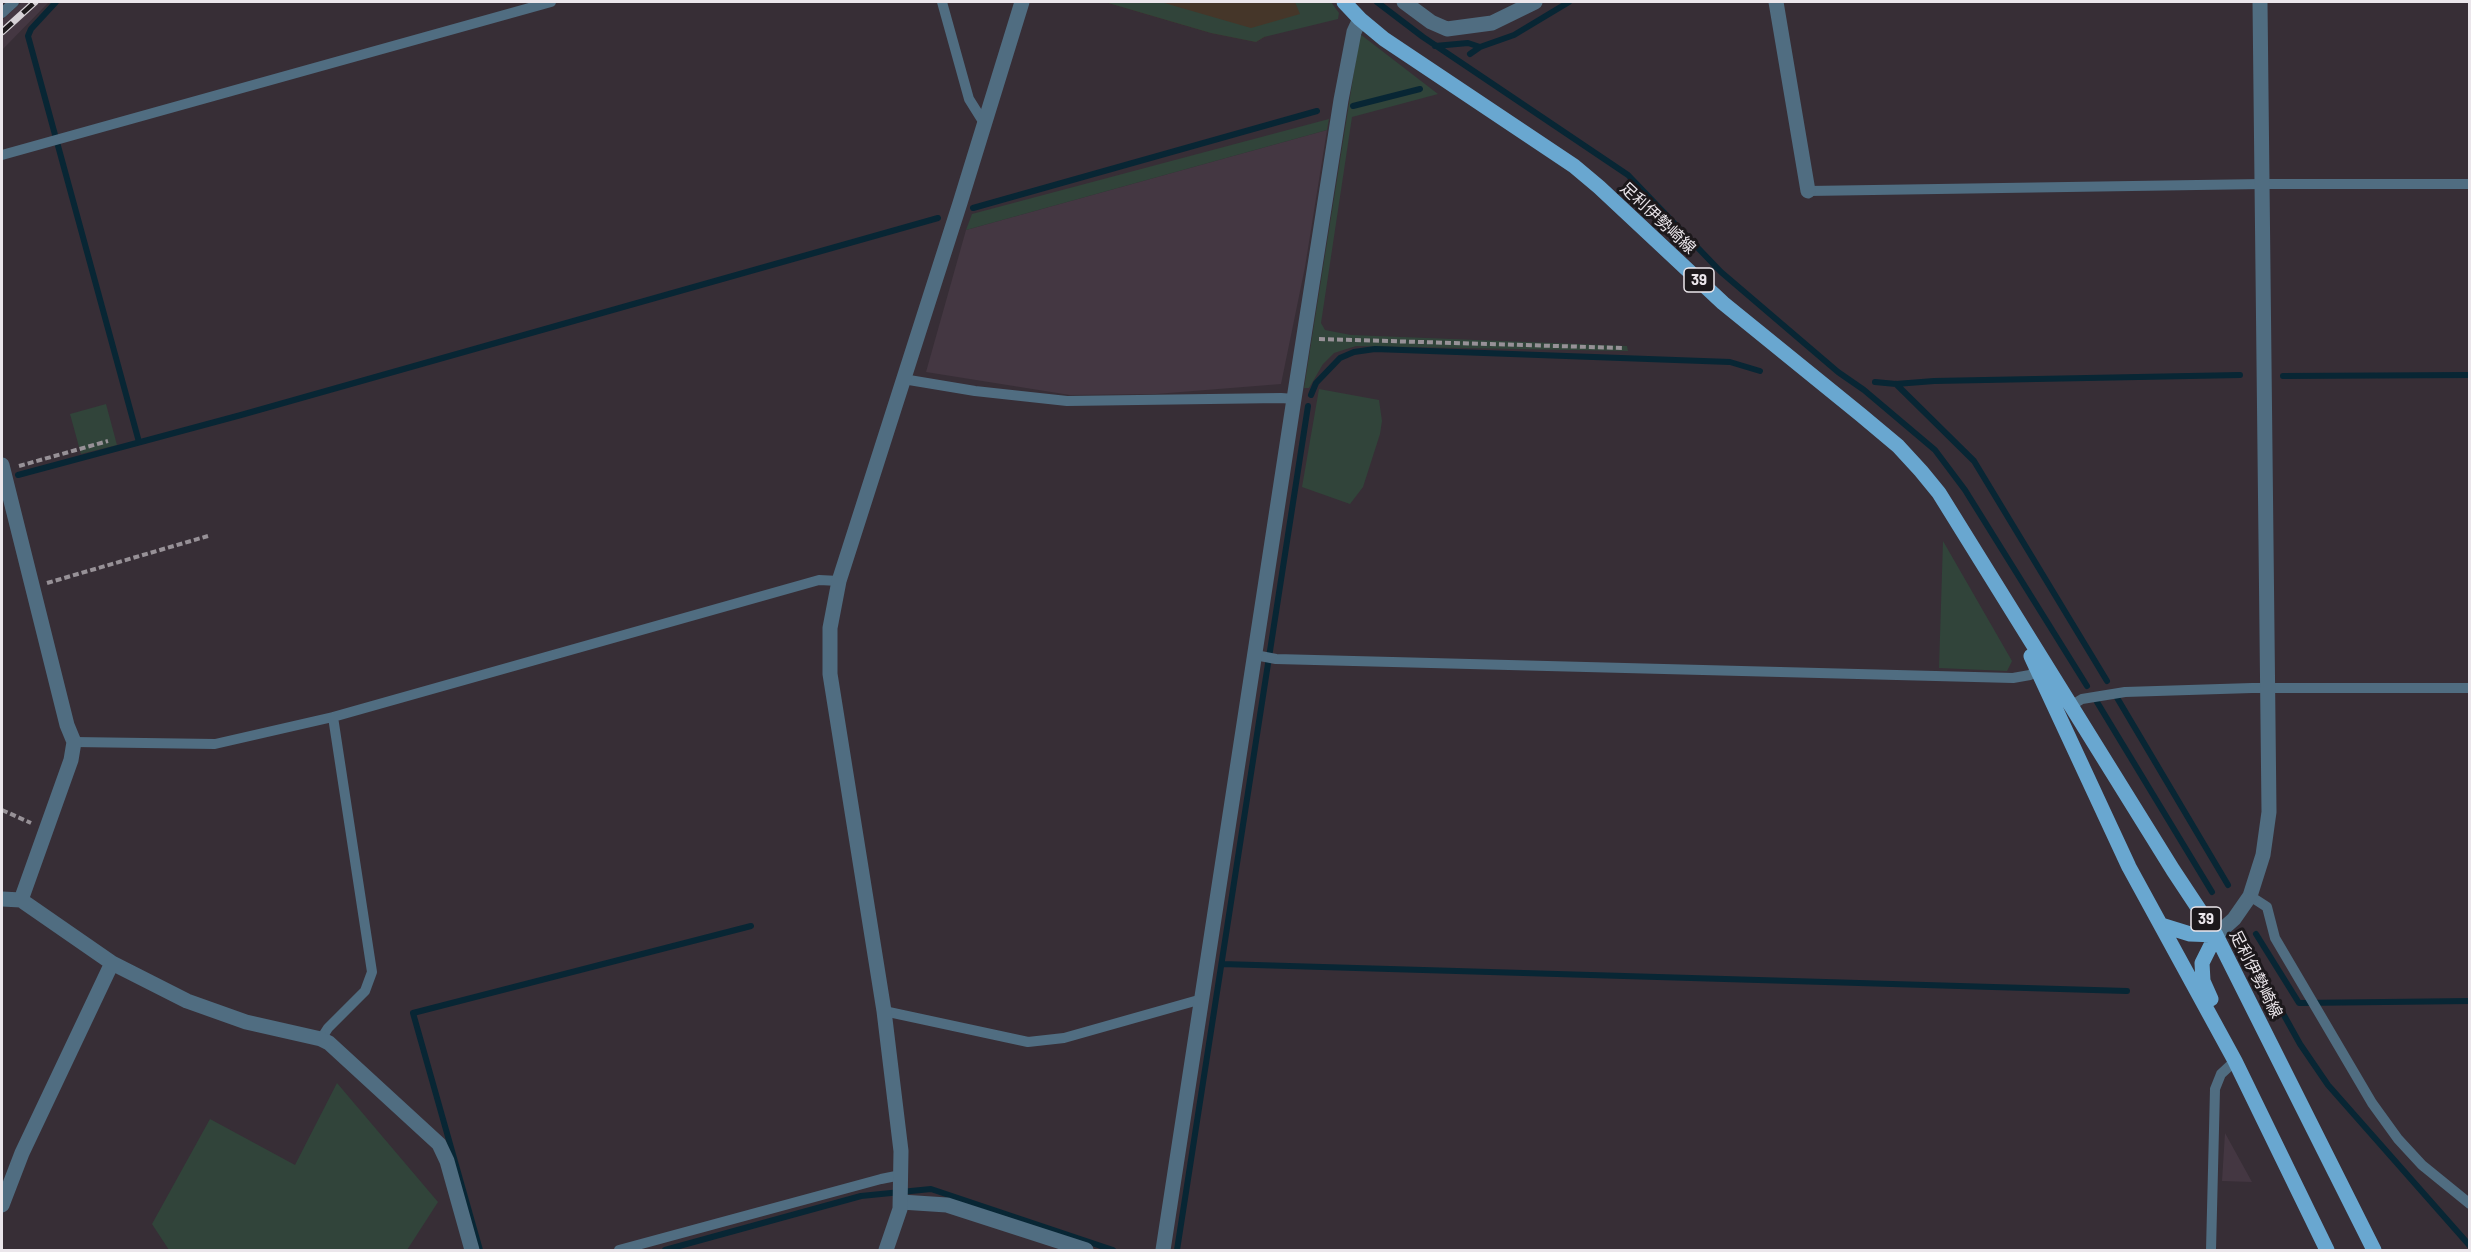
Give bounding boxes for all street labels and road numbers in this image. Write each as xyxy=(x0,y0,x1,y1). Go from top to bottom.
street label: 足利伊勢崎線 xyxy=(1616,178,1700,258)
road number: 39 xyxy=(1684,268,1714,292)
road number: 39 xyxy=(2191,907,2221,931)
street label: 足利伊勢崎線 xyxy=(2226,927,2286,1021)

